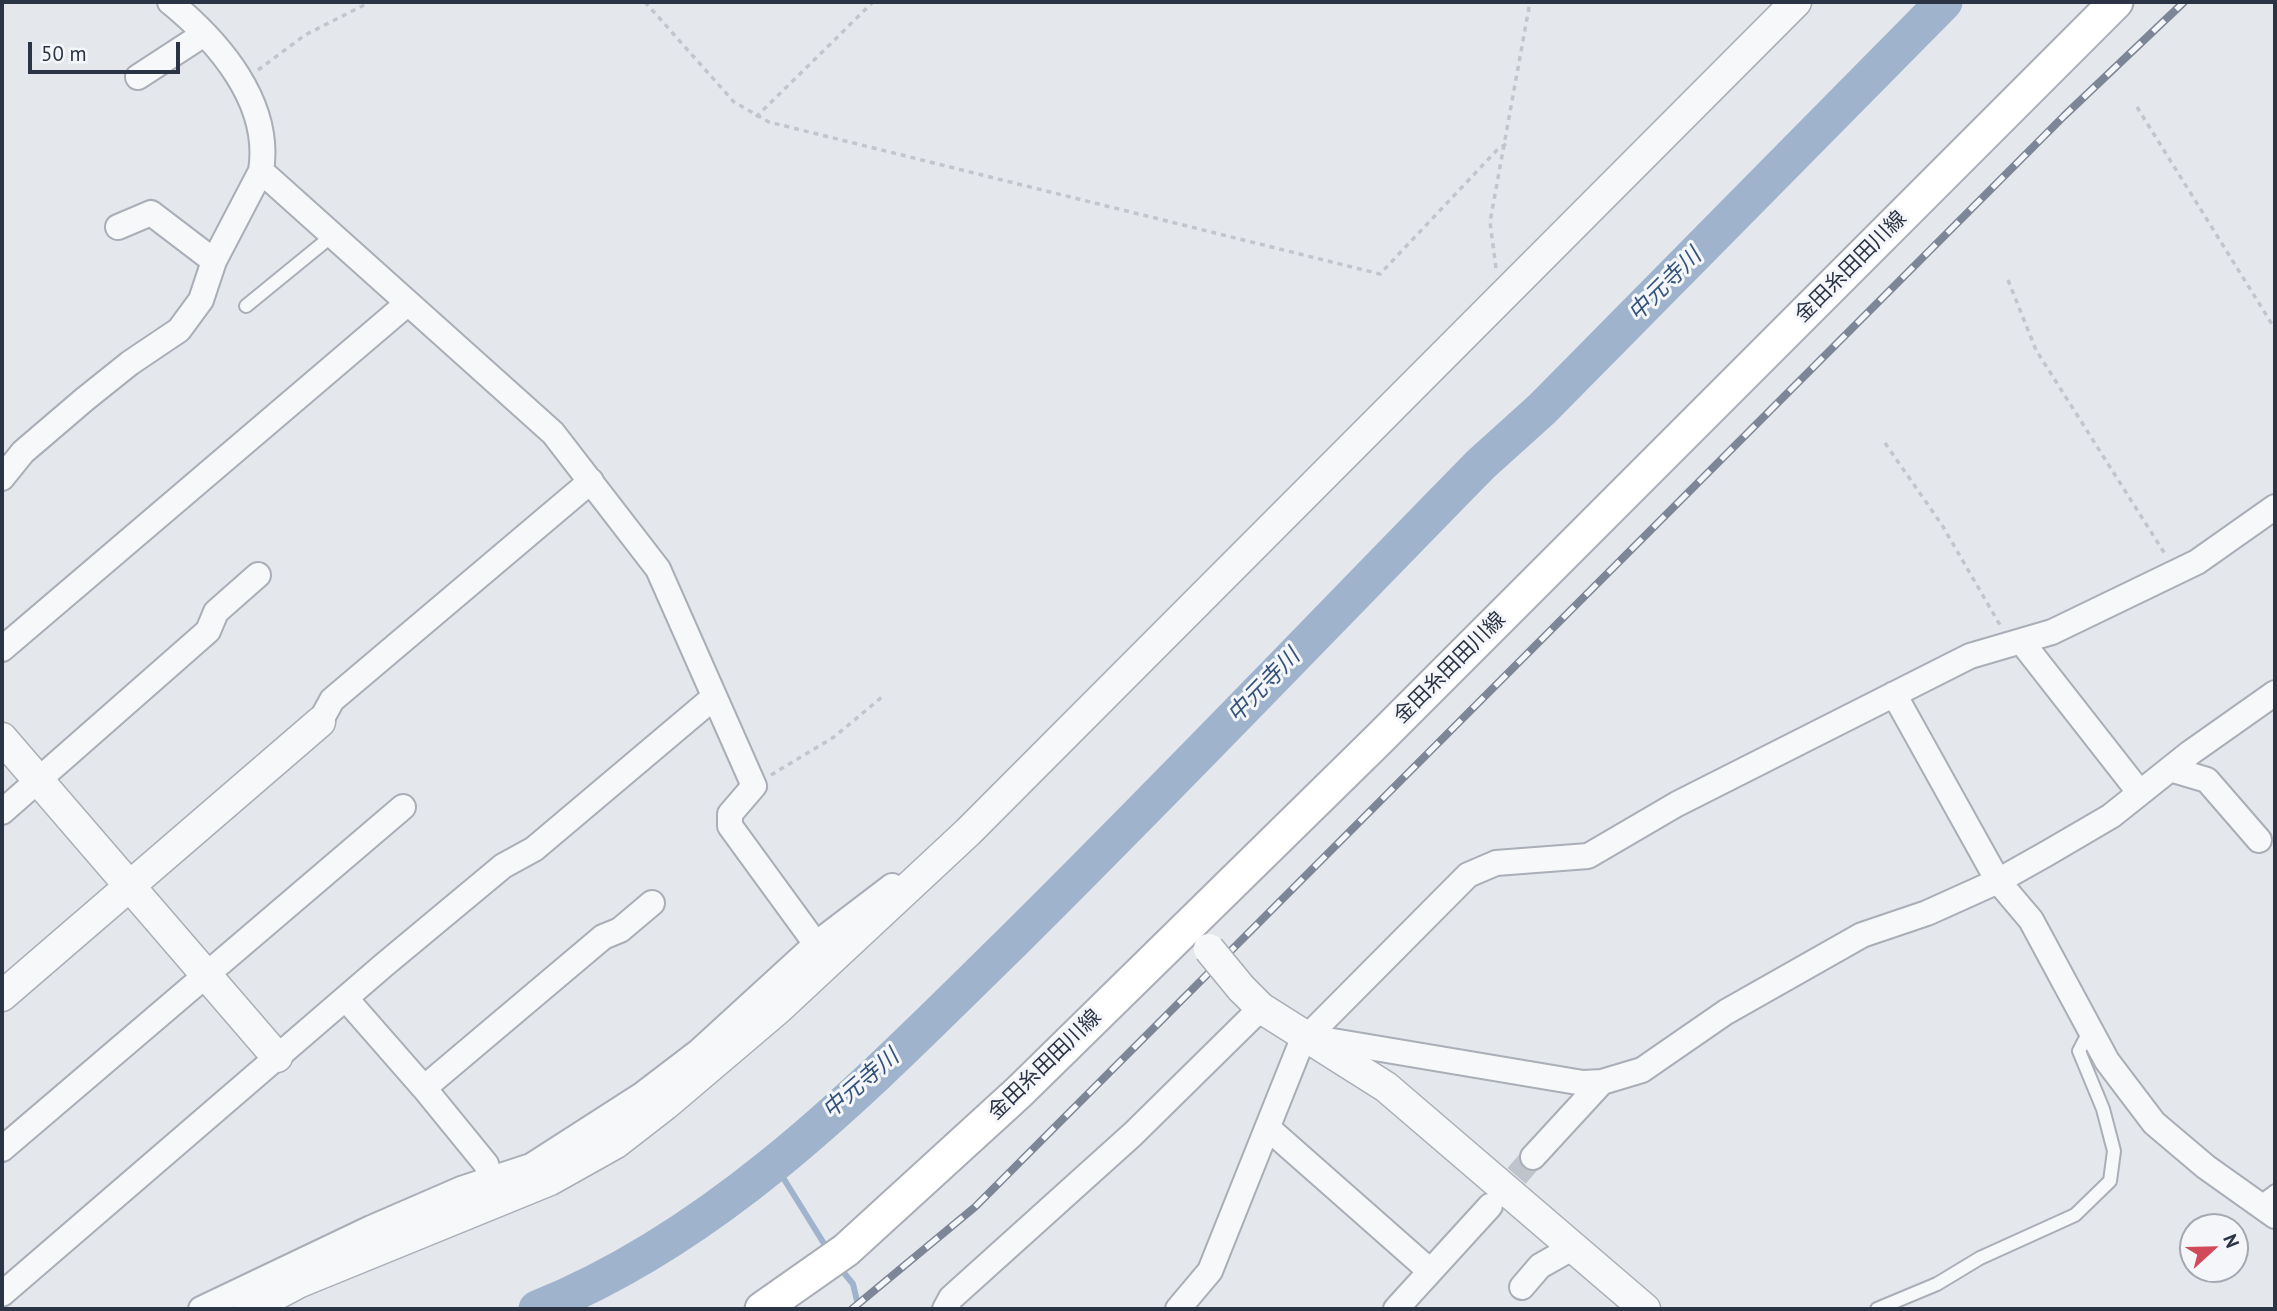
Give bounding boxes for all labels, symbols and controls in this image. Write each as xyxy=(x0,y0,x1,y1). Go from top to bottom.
scale bar xyxy=(32,28,184,72)
text: 50 m xyxy=(41,40,87,67)
street label: 金田糸田田川線 xyxy=(1790,206,1912,328)
water label: 中元寺川 xyxy=(1623,243,1707,327)
street label: 金田糸田田川線 xyxy=(1389,607,1511,729)
water label: 中元寺川 xyxy=(1222,643,1306,729)
street label: 金田糸田田川線 xyxy=(983,1005,1107,1125)
water label: 中元寺川 xyxy=(817,1043,905,1125)
north arrow xyxy=(2179,1213,2249,1283)
text: N xyxy=(2218,1231,2245,1251)

